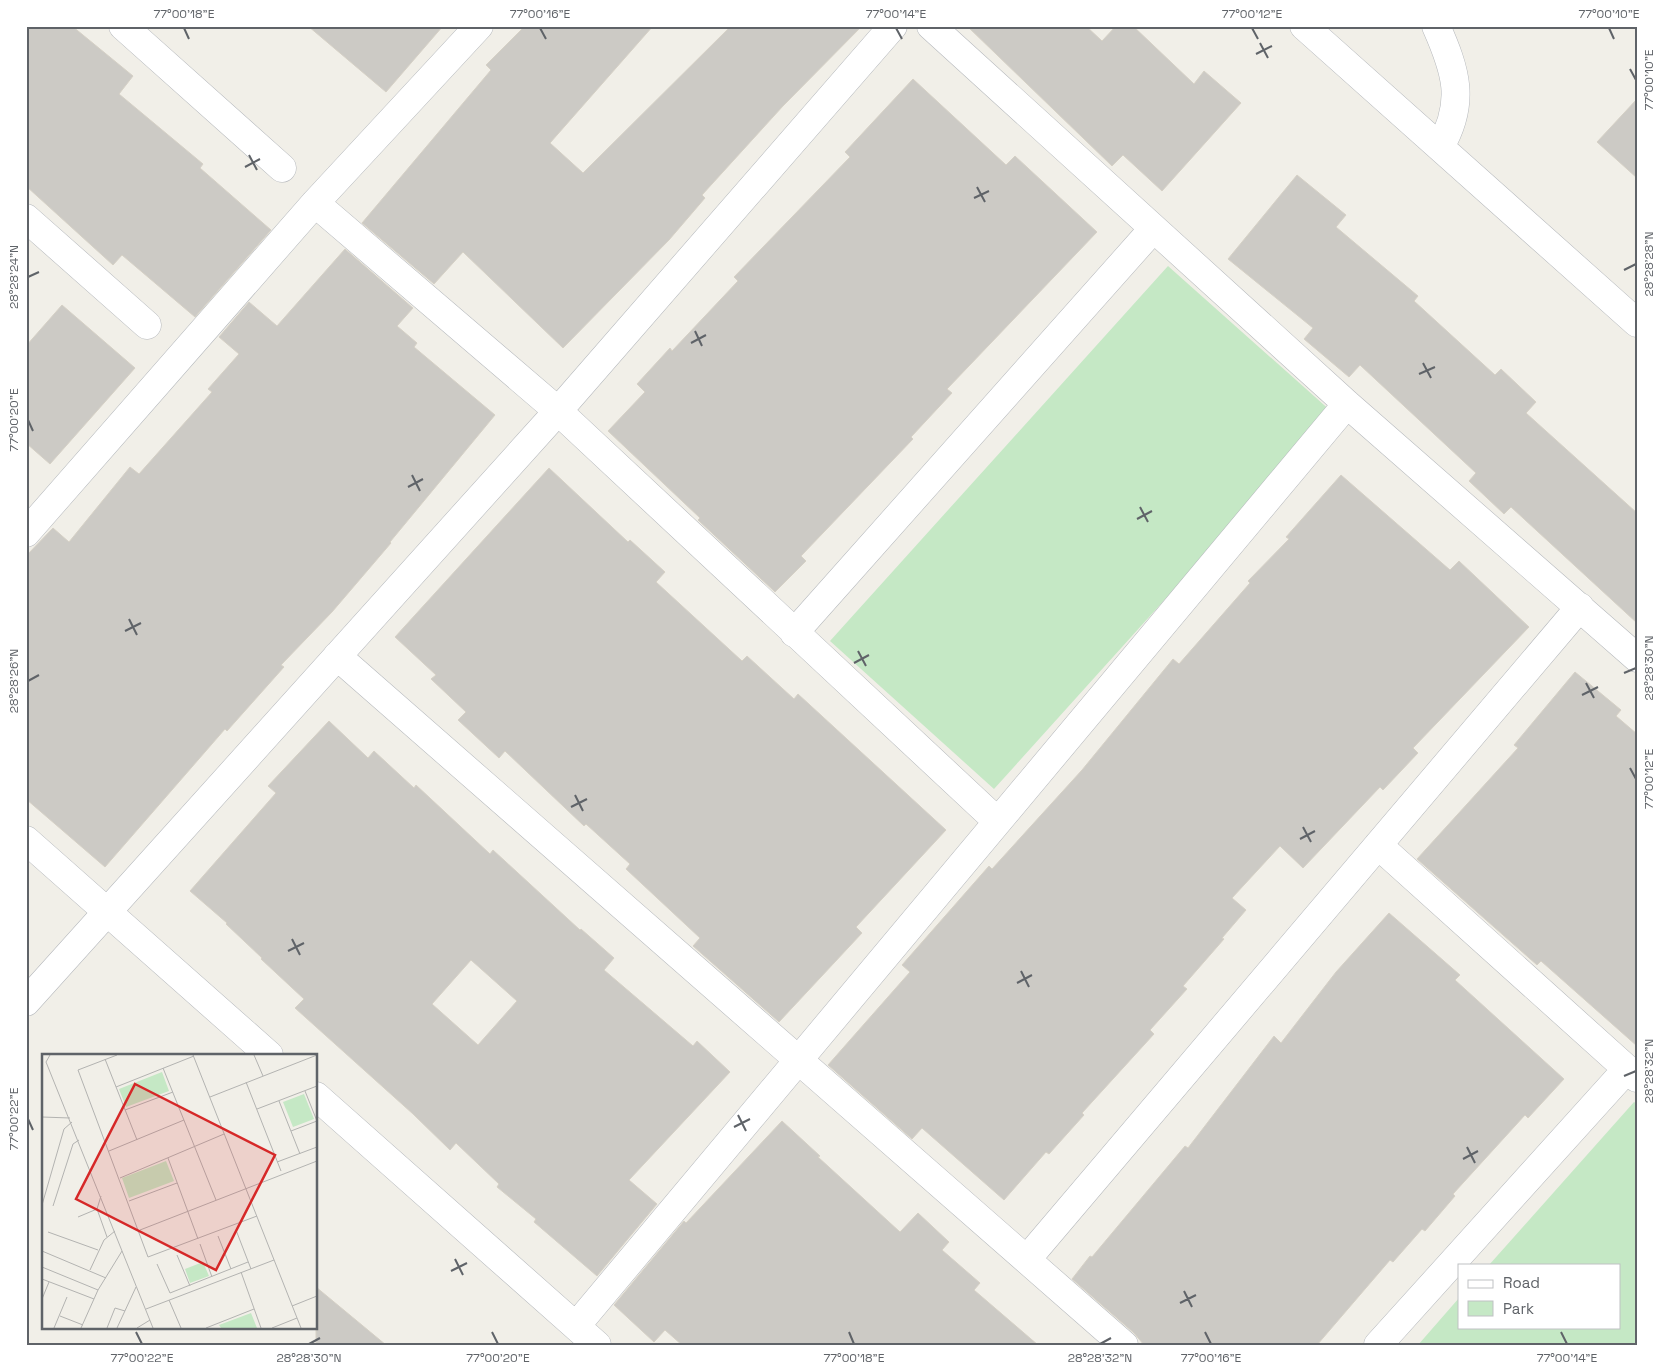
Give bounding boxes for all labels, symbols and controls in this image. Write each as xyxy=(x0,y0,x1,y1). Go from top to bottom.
text: 77°00'18"E xyxy=(154,6,215,22)
text: 77°00'16"E xyxy=(510,6,571,22)
text: 77°00'14"E xyxy=(866,6,926,22)
text: 77°00'12"E xyxy=(1222,6,1283,22)
text: 77°00'10"E xyxy=(1578,6,1640,22)
text: 77°00'10"E xyxy=(1641,49,1657,111)
text: 28°28'28"N xyxy=(1641,232,1657,296)
text: 28°28'24"N xyxy=(6,245,22,309)
text: 77°00'20"E xyxy=(6,388,22,452)
text: 28°28'30"N xyxy=(1641,635,1657,701)
text: 28°28'26"N xyxy=(6,649,22,713)
text: 77°00'12"E xyxy=(1641,748,1657,809)
text: 28°28'32"N xyxy=(1641,1039,1657,1103)
inset map xyxy=(42,1054,318,1328)
text: 77°00'22"E xyxy=(6,1087,22,1150)
legend xyxy=(1458,1264,1620,1328)
text: Road xyxy=(1503,1273,1540,1292)
text: Park xyxy=(1503,1299,1534,1318)
text: 77°00'22"E xyxy=(111,1350,174,1366)
text: 28°28'30"N xyxy=(276,1350,342,1366)
text: 77°00'20"E xyxy=(466,1350,530,1366)
text: 77°00'18"E xyxy=(824,1350,885,1366)
text: 28°28'32"N xyxy=(1068,1350,1132,1366)
text: 77°00'16"E xyxy=(1181,1350,1242,1366)
text: 77°00'14"E xyxy=(1537,1350,1597,1366)

